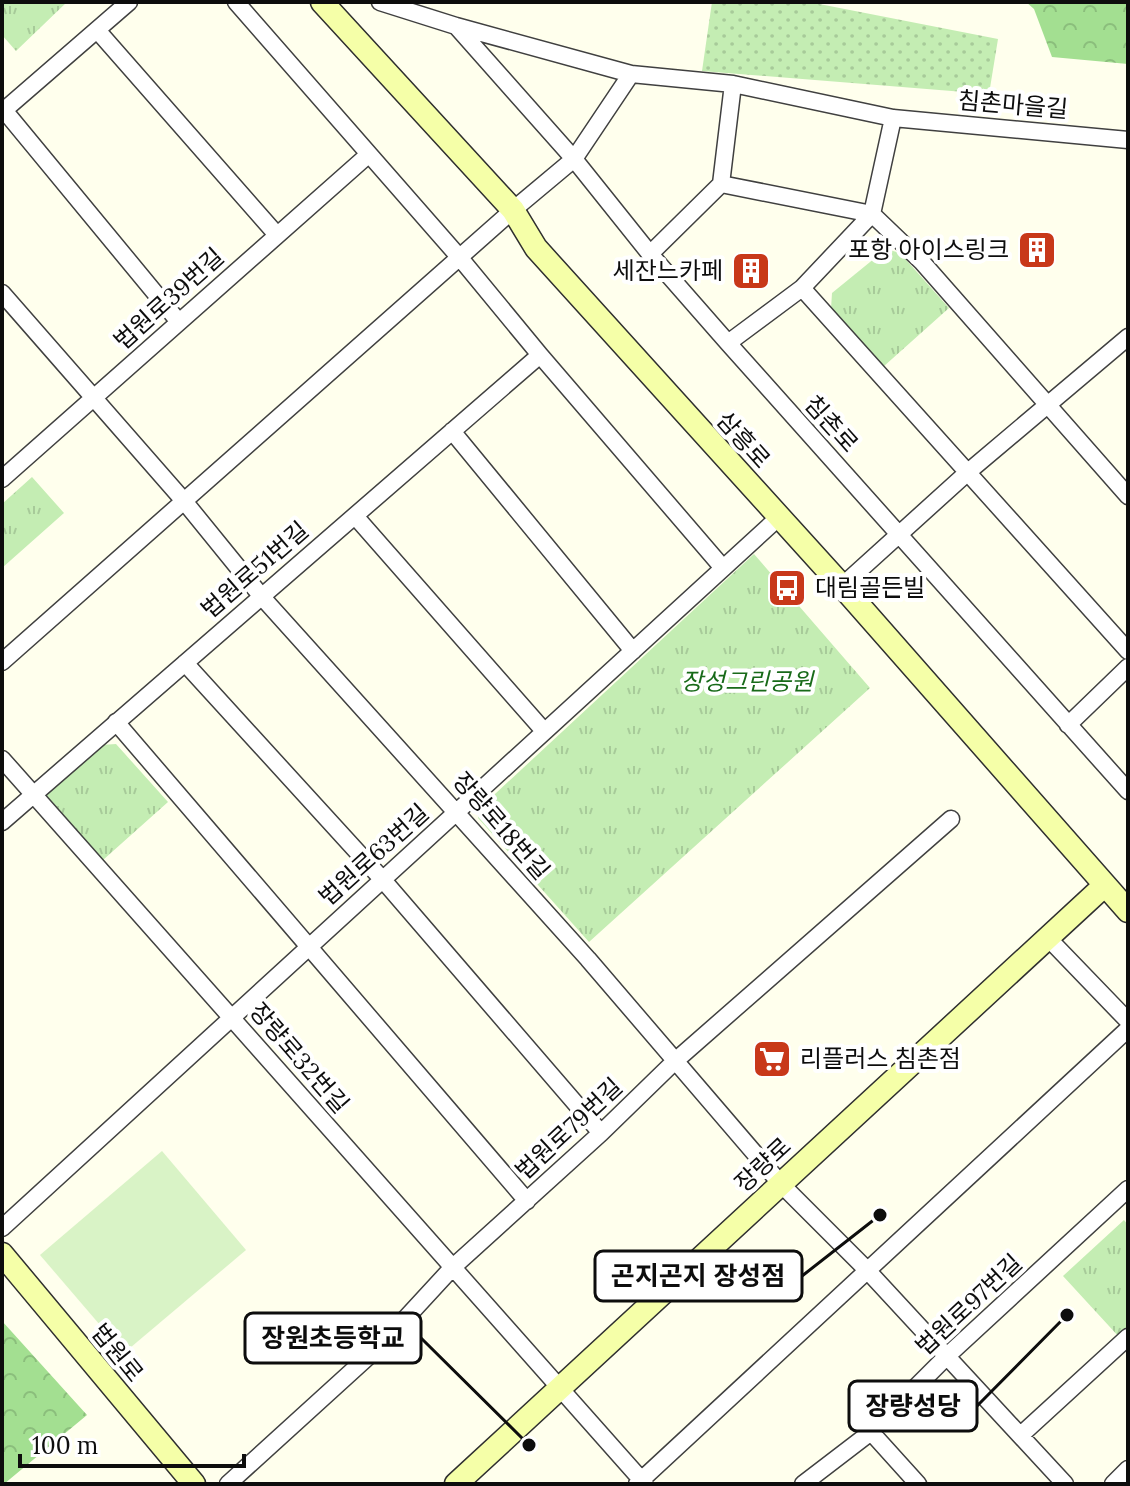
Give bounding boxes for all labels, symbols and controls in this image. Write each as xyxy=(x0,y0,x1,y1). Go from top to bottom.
street label: 침촌마을길 xyxy=(957,84,1069,125)
building icon: 포항 아이스링크 xyxy=(1016,229,1058,271)
place label: 포항 아이스링크 xyxy=(848,234,1009,265)
street label: 법원로39번길 xyxy=(107,241,230,356)
building icon: 세잔느카페 xyxy=(730,250,772,292)
place label: 세잔느카페 xyxy=(613,255,723,286)
street label: 침촌로 xyxy=(798,389,865,459)
street label: 삼흥로 xyxy=(710,405,777,475)
street label: 법원로51번길 xyxy=(195,515,315,625)
bus stop icon: 대림골든빌 xyxy=(766,567,808,609)
place label: 대림골든빌 xyxy=(815,572,925,603)
park label: 장성그린공원 xyxy=(681,666,815,697)
street label: 장량로18번길 xyxy=(446,765,557,886)
street label: 법원로63번길 xyxy=(312,797,435,912)
street label: 장량로32번길 xyxy=(243,996,356,1119)
supermarket icon: 리플러스 침촌점 xyxy=(751,1038,793,1080)
place label: 리플러스 침촌점 xyxy=(800,1043,961,1074)
street label: 법원로79번길 xyxy=(509,1071,629,1186)
street label: 장량로 xyxy=(728,1131,797,1199)
street label: 법원로97번길 xyxy=(909,1247,1029,1362)
callout: 곤지곤지 장성점 xyxy=(595,1251,802,1301)
text: 곤지곤지 장성점 xyxy=(611,1259,785,1292)
callout: 장원초등학교 xyxy=(245,1313,421,1363)
street label: 법원로 xyxy=(84,1317,150,1388)
text: 장원초등학교 xyxy=(261,1321,405,1354)
callout: 장량성당 xyxy=(849,1381,977,1431)
text: 장량성당 xyxy=(865,1389,961,1422)
scale bar xyxy=(20,1418,244,1468)
text: 100 m xyxy=(32,1430,98,1461)

